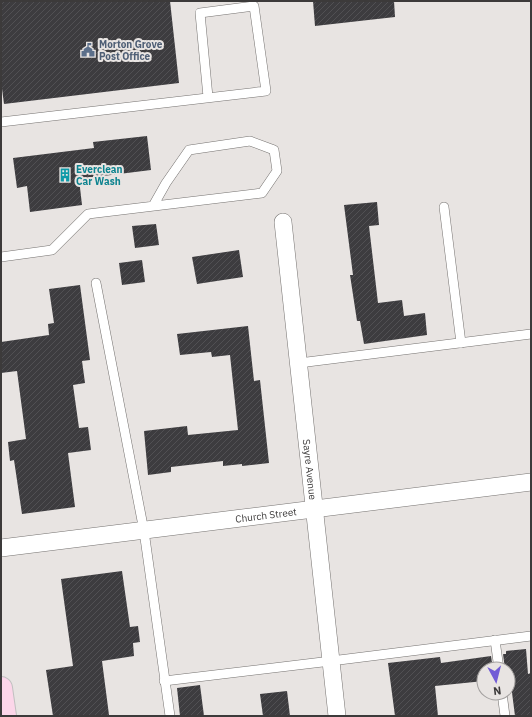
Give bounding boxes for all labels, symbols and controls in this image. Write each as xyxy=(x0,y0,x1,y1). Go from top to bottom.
place label: Morton Grove Post Office xyxy=(99,38,163,63)
public building icon: Morton Grove Post Office xyxy=(80,42,96,58)
place label: Everclean Car Wash xyxy=(76,163,122,188)
building icon: Everclean Car Wash xyxy=(57,167,73,183)
street label: Sayre Avenue xyxy=(300,439,319,501)
street label: Church Street xyxy=(235,505,298,526)
north arrow xyxy=(476,661,516,701)
text: N xyxy=(492,683,502,698)

